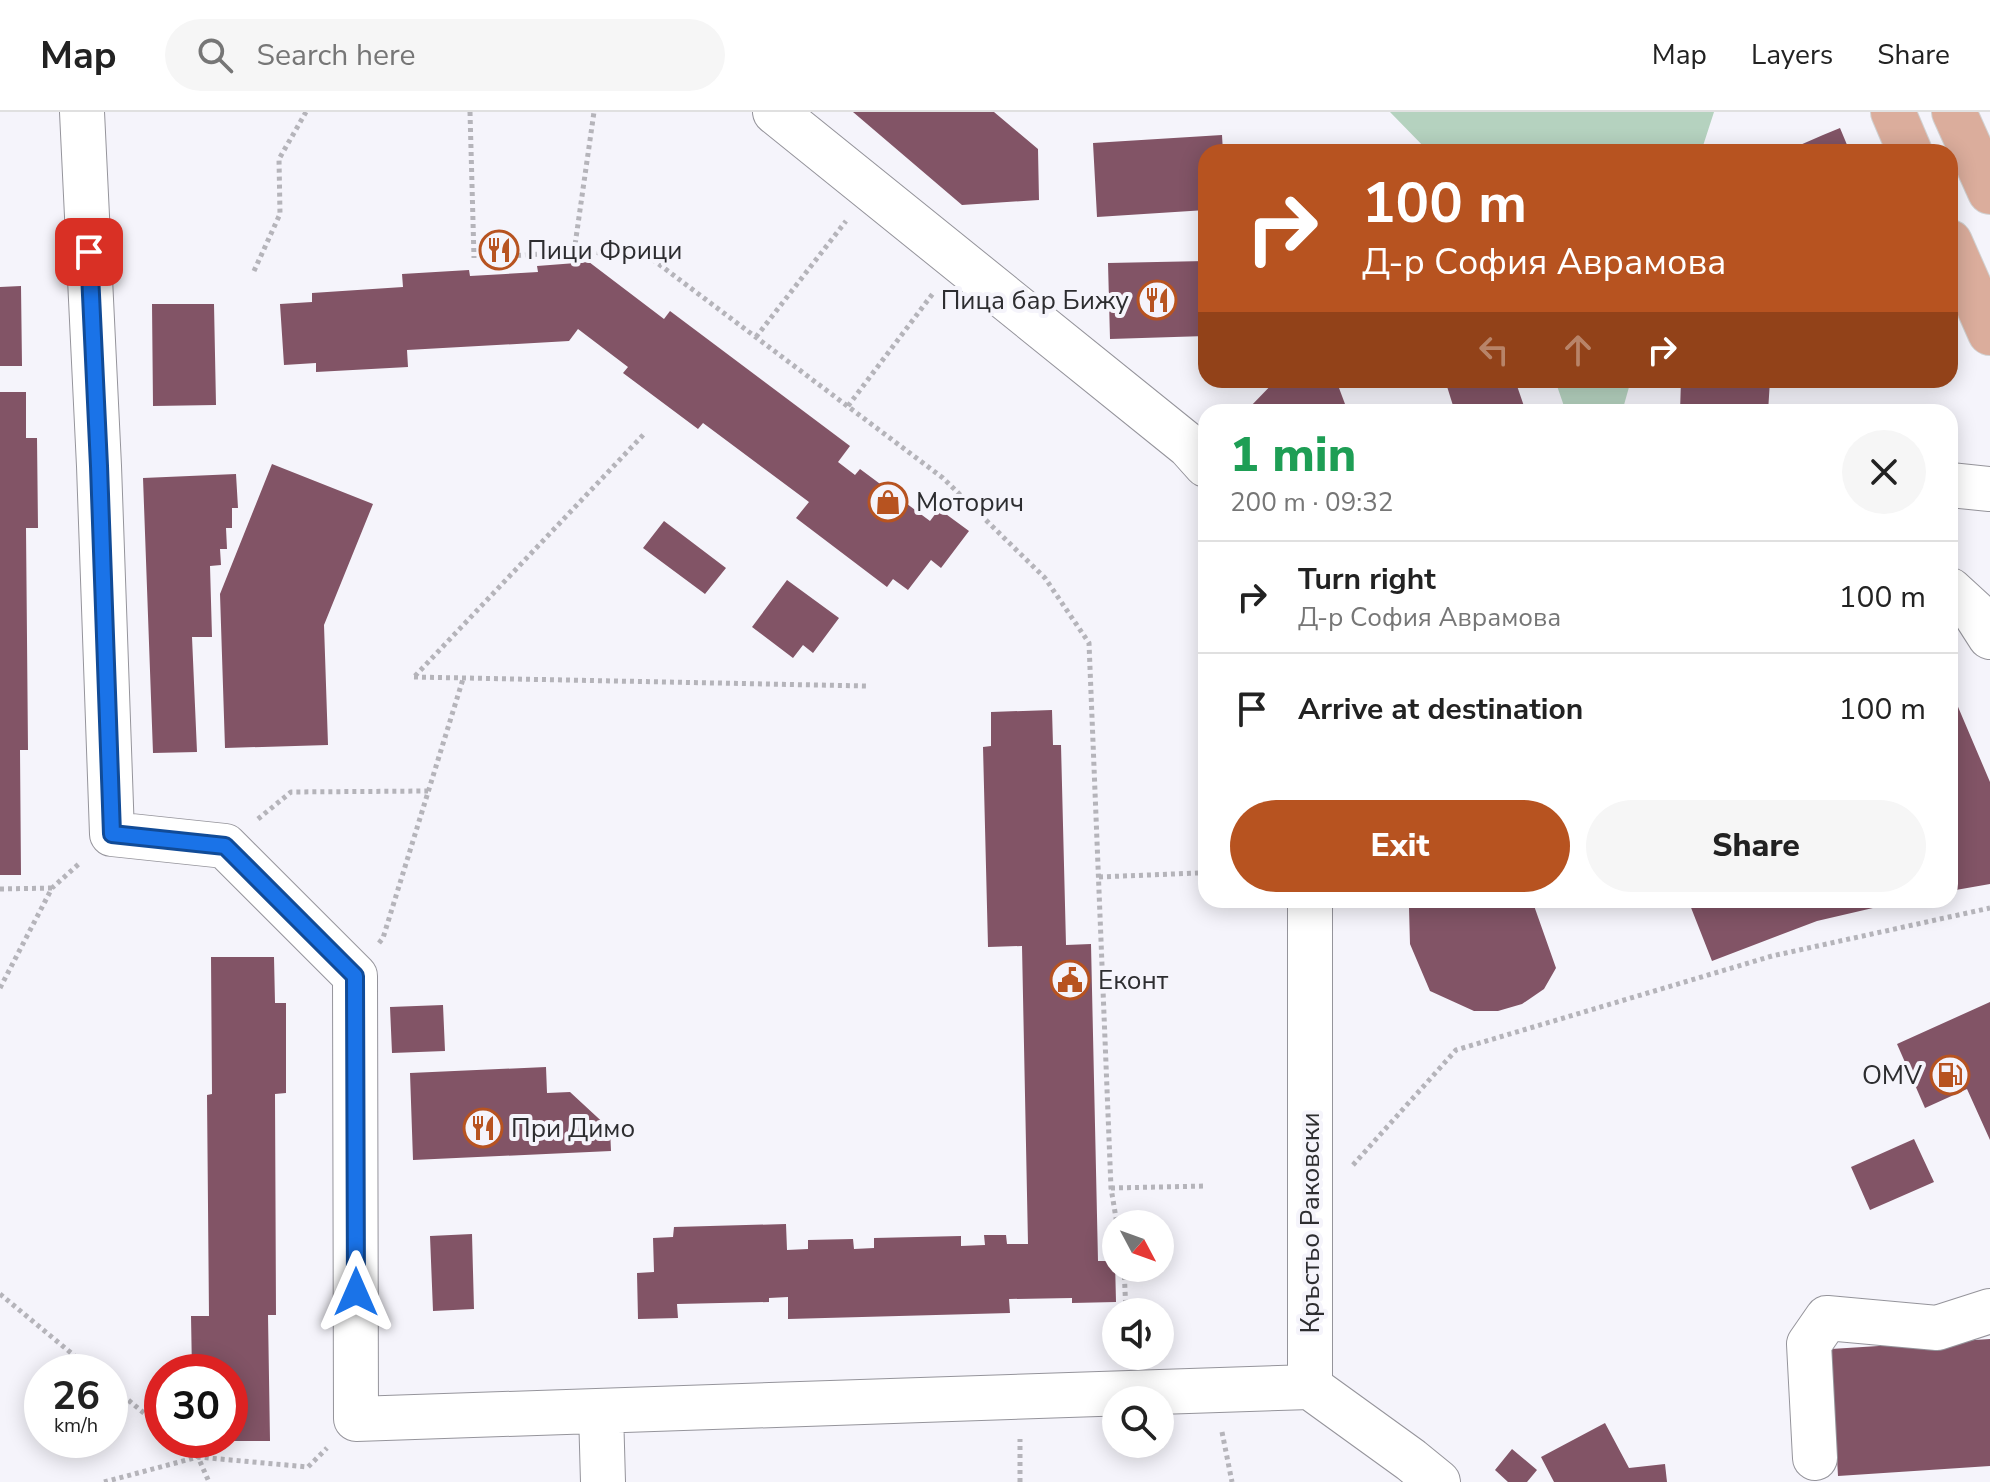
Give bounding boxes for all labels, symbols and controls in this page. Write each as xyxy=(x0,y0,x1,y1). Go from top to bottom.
search box xyxy=(165,19,725,91)
text: Map xyxy=(40,30,117,81)
icon: search xyxy=(193,33,237,77)
text: Search here xyxy=(257,35,416,76)
text: Map xyxy=(1652,36,1707,74)
text: Layers xyxy=(1751,36,1833,74)
text: Share xyxy=(1877,36,1950,74)
text: 100 m xyxy=(1362,165,1527,242)
icon: right xyxy=(1230,176,1334,280)
pin xyxy=(55,218,123,286)
restaurant icon: Пици Фрици xyxy=(478,229,520,271)
icon: arrive xyxy=(67,230,111,274)
place label: Пици Фрици xyxy=(527,233,683,268)
text: Д-р София Аврамова xyxy=(1362,238,1727,287)
restaurant icon: Пица бар Бижу xyxy=(1136,279,1178,321)
place label: Пица бар Бижу xyxy=(941,283,1129,318)
icon: left xyxy=(1472,328,1516,372)
icon: ahead xyxy=(1556,328,1600,372)
icon: right xyxy=(1640,328,1684,372)
text: 1 min xyxy=(1230,422,1356,488)
button: close xyxy=(1842,430,1926,514)
shop icon: Моторич xyxy=(867,481,909,523)
place label: Моторич xyxy=(916,485,1024,520)
text: 200 m · 09:32 xyxy=(1230,485,1393,520)
text: Turn right xyxy=(1298,559,1436,600)
icon: right xyxy=(1230,575,1274,619)
text: 100 m xyxy=(1839,577,1926,618)
text: Д-р София Аврамова xyxy=(1298,600,1561,635)
icon: arrive xyxy=(1230,687,1274,731)
text: Arrive at destination xyxy=(1298,689,1583,730)
text: 100 m xyxy=(1839,689,1926,730)
button: Exit xyxy=(1230,800,1570,892)
button: Share xyxy=(1586,800,1926,892)
public building icon: Еконт xyxy=(1049,959,1091,1001)
place label: Еконт xyxy=(1098,963,1169,998)
fuel station icon: OMV xyxy=(1929,1054,1971,1096)
place label: OMV xyxy=(1862,1058,1922,1093)
restaurant icon: При Димо xyxy=(462,1107,504,1149)
place label: При Димо xyxy=(511,1111,635,1146)
street label: Кръстьо Раковски xyxy=(1293,1112,1328,1334)
north arrow xyxy=(1102,1210,1174,1282)
map controls xyxy=(1102,1210,1174,1458)
position arrow xyxy=(314,1250,398,1334)
button: sound xyxy=(1102,1298,1174,1370)
speed limit sign: 30 xyxy=(144,1354,248,1458)
text: 26 xyxy=(52,1369,100,1423)
button: search xyxy=(1102,1386,1174,1458)
text: km/h xyxy=(54,1412,98,1439)

